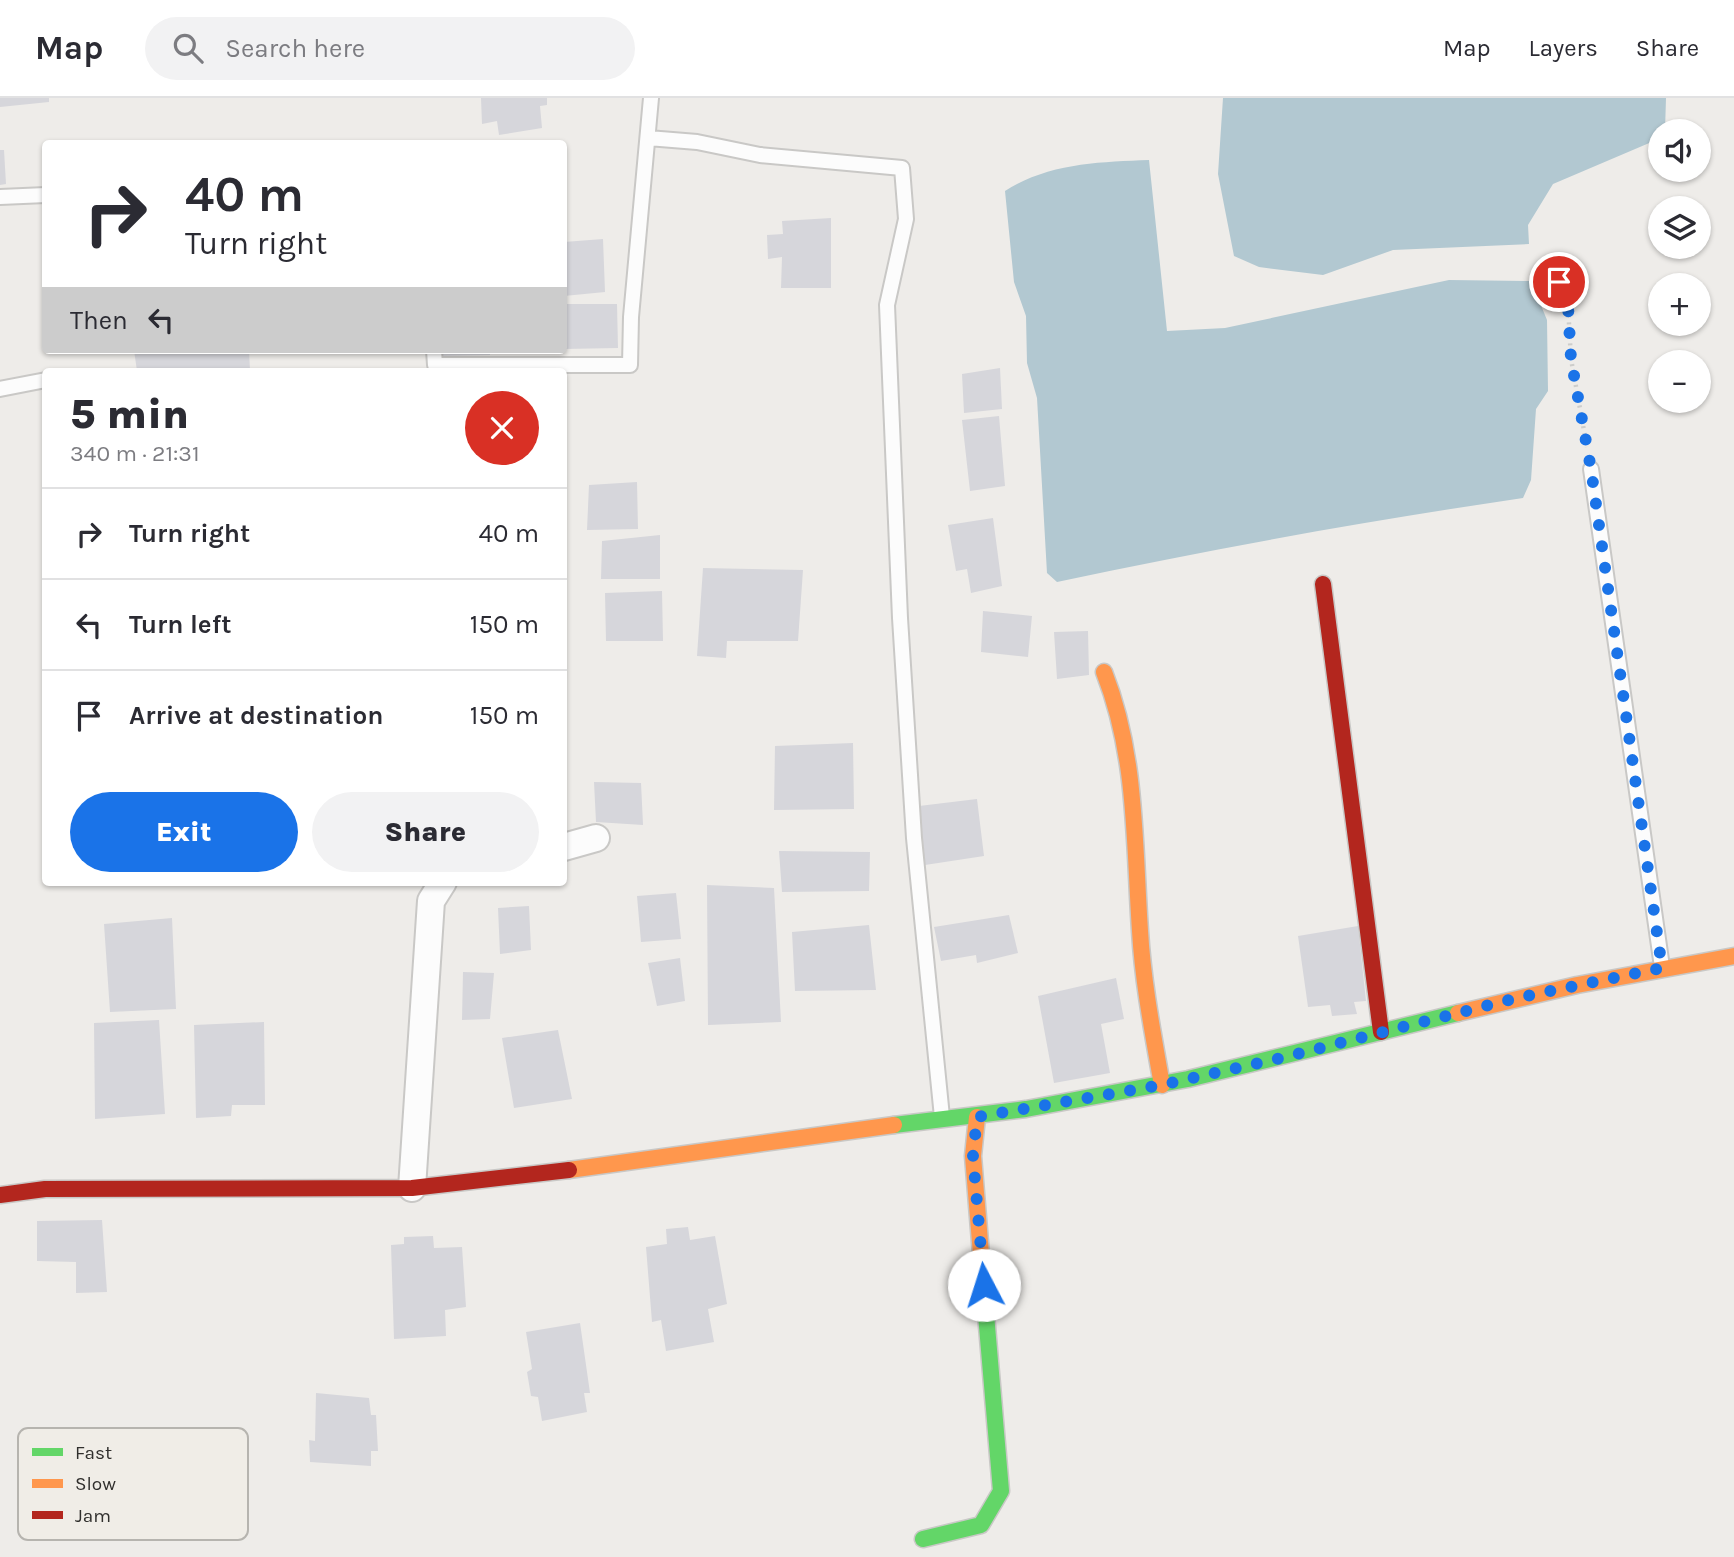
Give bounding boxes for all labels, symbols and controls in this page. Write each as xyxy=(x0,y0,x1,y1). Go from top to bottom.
search box xyxy=(145,17,635,80)
text: Map xyxy=(35,29,103,67)
icon: search xyxy=(169,29,207,67)
text: Search here xyxy=(225,33,365,64)
text: Map xyxy=(1443,34,1491,62)
text: Layers xyxy=(1529,34,1598,62)
text: Share xyxy=(1636,34,1699,62)
map controls xyxy=(1648,119,1711,413)
button: sound xyxy=(1648,119,1711,182)
text: 40 m xyxy=(185,166,304,223)
icon: right xyxy=(70,168,161,259)
button: layers xyxy=(1648,196,1711,259)
text: Turn right xyxy=(185,225,327,262)
pin xyxy=(1529,252,1589,312)
icon: arrive xyxy=(1540,263,1578,301)
button: + xyxy=(1648,273,1711,336)
icon: left xyxy=(142,301,180,339)
text: Then xyxy=(70,305,128,336)
button: − xyxy=(1648,350,1711,413)
text: 5 min xyxy=(70,389,189,439)
button: close xyxy=(465,391,539,465)
text: 340 m · 21:31 xyxy=(70,440,200,467)
icon: right xyxy=(70,515,108,553)
text: Turn right xyxy=(129,518,250,549)
text: 40 m xyxy=(479,518,539,549)
icon: left xyxy=(70,606,108,644)
text: Turn left xyxy=(129,609,231,640)
text: 150 m xyxy=(470,609,539,640)
icon: arrive xyxy=(70,697,108,735)
text: Arrive at destination xyxy=(129,700,383,731)
text: 150 m xyxy=(470,700,539,731)
button: Exit xyxy=(70,792,298,872)
button: Share xyxy=(312,792,539,872)
position arrow xyxy=(947,1248,1021,1322)
legend xyxy=(18,1428,248,1540)
text: Fast xyxy=(75,1442,112,1464)
text: Slow xyxy=(75,1473,116,1495)
text: Jam xyxy=(75,1505,111,1527)

